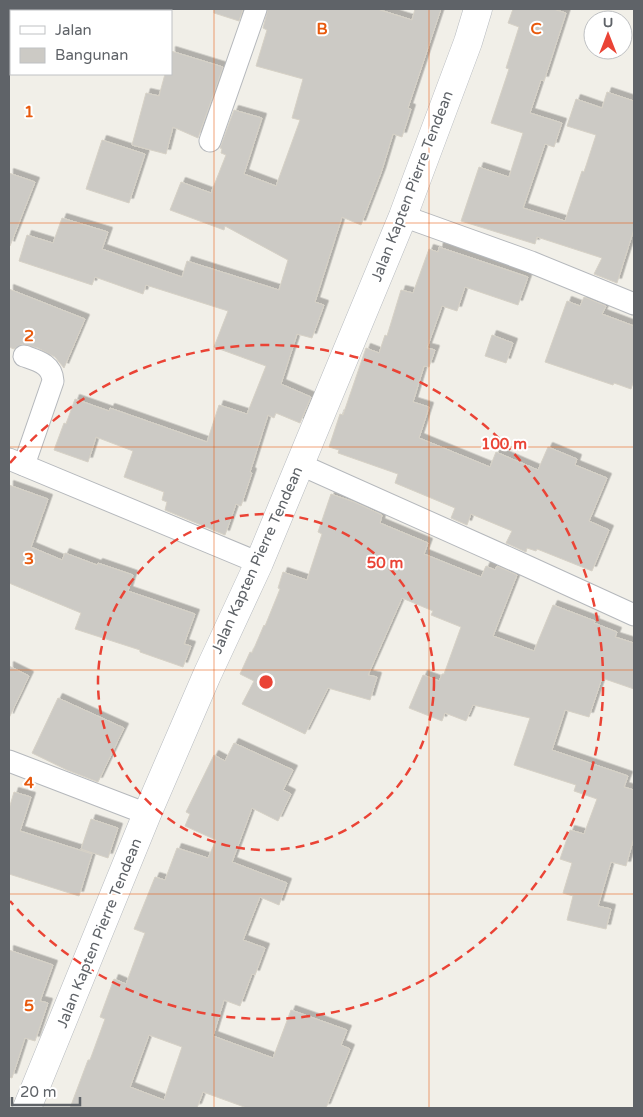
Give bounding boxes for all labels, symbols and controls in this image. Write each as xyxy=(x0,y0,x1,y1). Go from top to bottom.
legend xyxy=(10,10,172,75)
north arrow xyxy=(583,10,633,60)
text: U xyxy=(603,14,613,31)
text: B xyxy=(316,19,328,39)
text: C xyxy=(530,19,542,39)
text: Jalan xyxy=(55,21,92,39)
text: Bangunan xyxy=(55,46,128,64)
street label: Jalan Kapten Pierre Tendean xyxy=(367,88,457,284)
text: 1 xyxy=(24,102,34,122)
text: 2 xyxy=(24,326,34,346)
text: 100 m xyxy=(481,435,527,453)
street label: Jalan Kapten Pierre Tendean xyxy=(208,464,306,656)
text: 3 xyxy=(24,549,34,569)
text: 50 m xyxy=(367,554,403,572)
centre of rings xyxy=(257,673,275,691)
text: 4 xyxy=(24,773,34,793)
street label: Jalan Kapten Pierre Tendean xyxy=(53,836,145,1030)
text: 5 xyxy=(24,996,34,1016)
scale bar xyxy=(12,1074,80,1106)
text: 20 m xyxy=(20,1083,57,1101)

